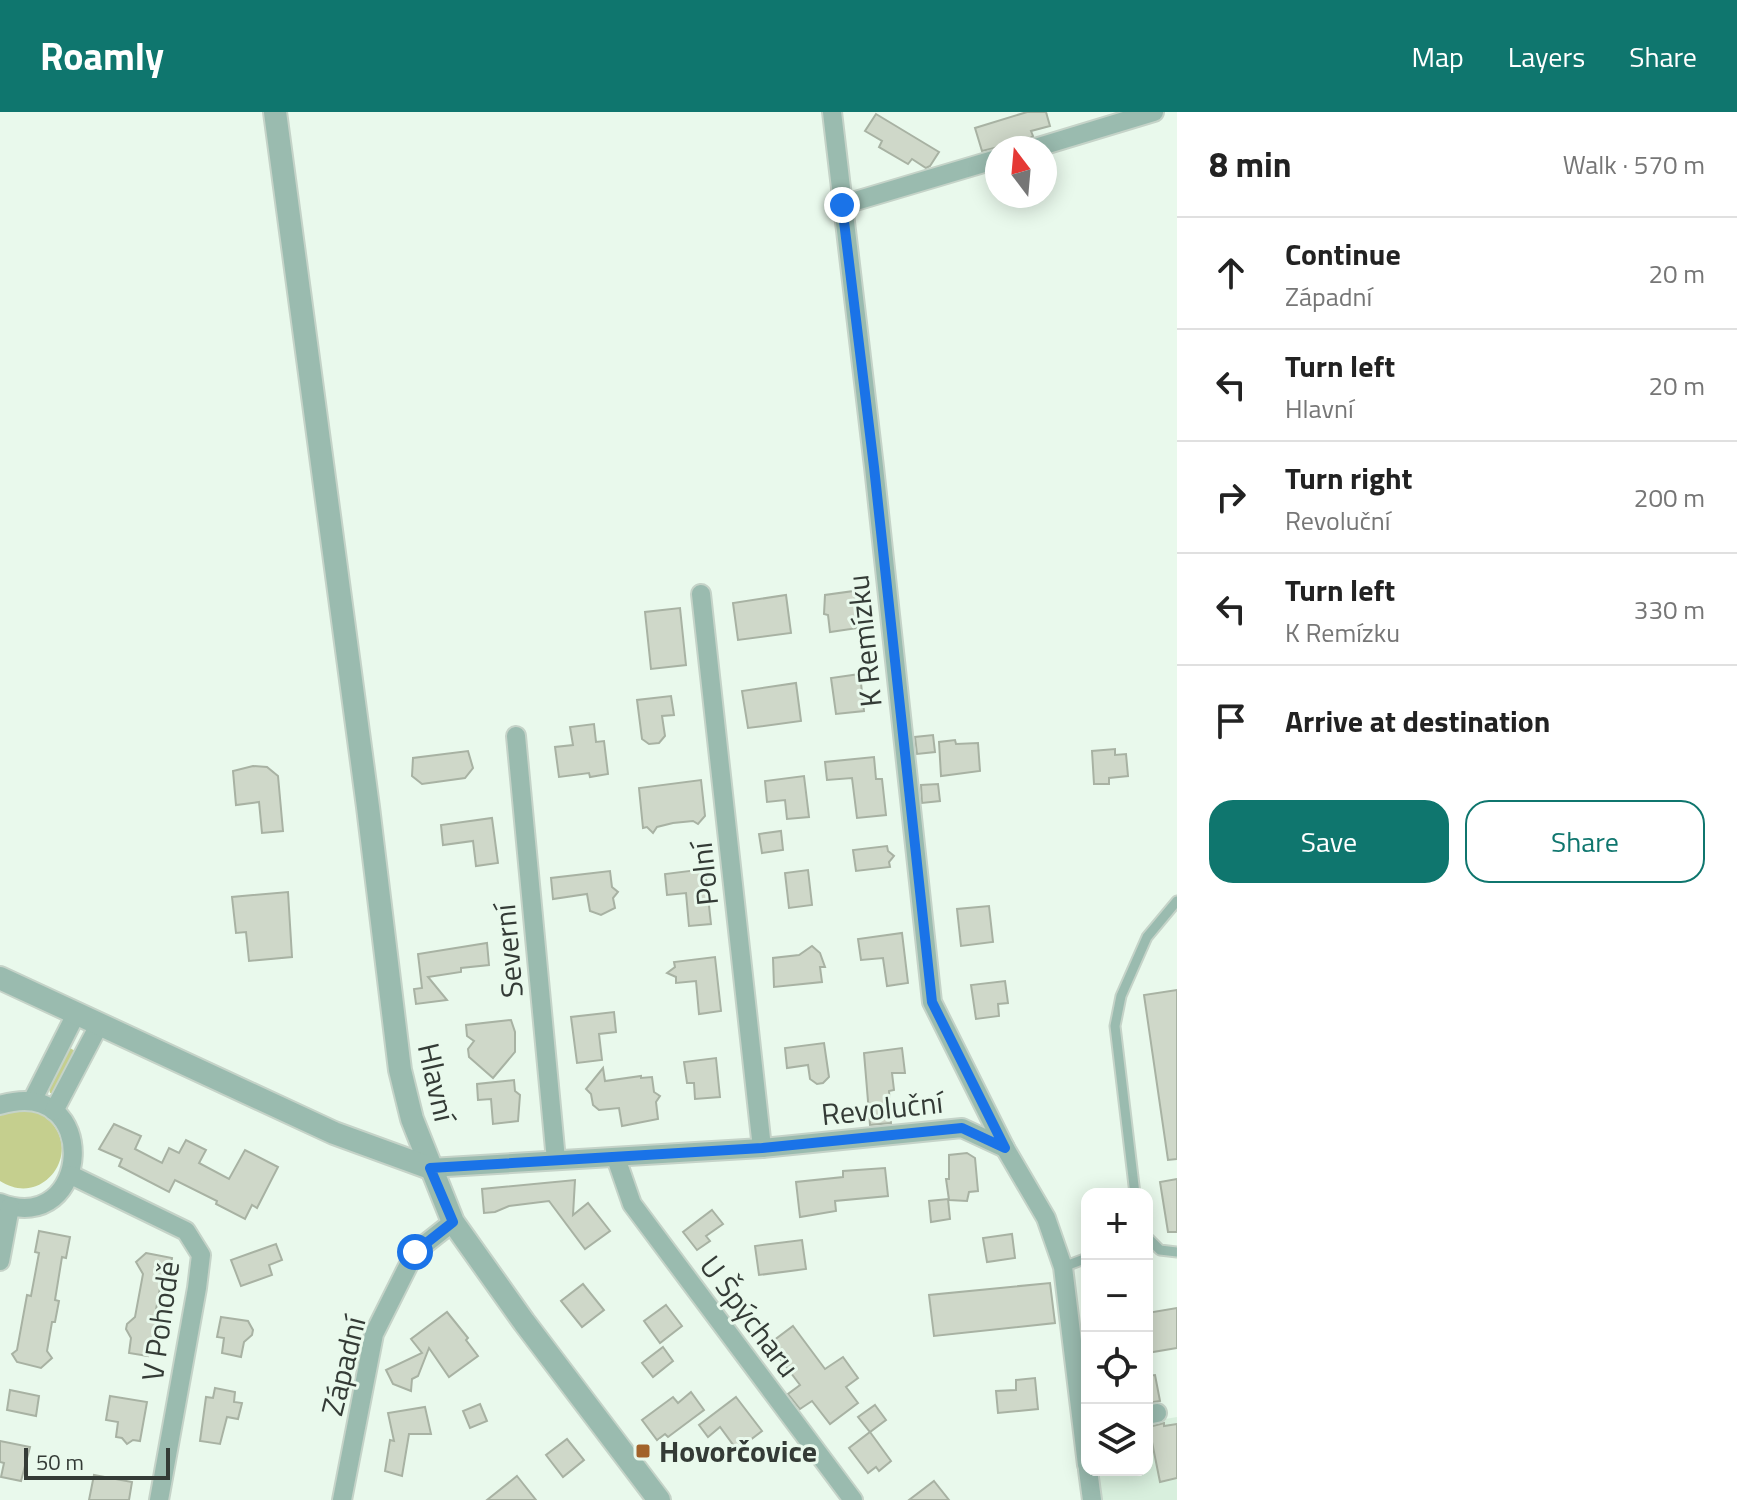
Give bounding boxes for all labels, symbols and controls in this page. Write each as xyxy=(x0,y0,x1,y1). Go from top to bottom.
text: Roamly xyxy=(40,27,164,85)
text: Map xyxy=(1411,35,1464,78)
text: Layers xyxy=(1508,35,1585,78)
text: Share xyxy=(1629,35,1697,78)
north arrow xyxy=(985,136,1057,208)
text: 8 min xyxy=(1209,138,1292,190)
text: Walk · 570 m xyxy=(1563,145,1705,184)
route end xyxy=(824,187,860,223)
text: Continue xyxy=(1285,231,1401,277)
icon: ahead xyxy=(1209,251,1253,295)
text: 20 m xyxy=(1648,254,1705,293)
text: Západní xyxy=(1285,277,1372,316)
text: Turn left xyxy=(1285,343,1395,389)
icon: left xyxy=(1209,363,1253,407)
text: 20 m xyxy=(1648,366,1705,405)
text: Hlavní xyxy=(1285,389,1354,428)
text: Turn right xyxy=(1285,455,1413,501)
icon: right xyxy=(1209,475,1253,519)
text: 200 m xyxy=(1634,478,1705,517)
text: Revoluční xyxy=(1285,501,1391,540)
text: Turn left xyxy=(1285,567,1395,613)
street label: K Remízku xyxy=(834,573,894,709)
icon: left xyxy=(1209,587,1253,631)
text: 330 m xyxy=(1634,590,1705,629)
text: K Remízku xyxy=(1285,613,1400,652)
text: Arrive at destination xyxy=(1285,698,1550,744)
icon: arrive xyxy=(1209,699,1253,743)
button: Save xyxy=(1209,800,1449,883)
button: Share xyxy=(1465,800,1705,883)
street label: Polní xyxy=(678,838,730,908)
street label: Severní xyxy=(481,900,535,1000)
street label: Hlavní xyxy=(406,1038,469,1128)
street label: Revoluční xyxy=(819,1079,947,1137)
map controls xyxy=(1081,1188,1153,1476)
button: + xyxy=(1081,1188,1153,1260)
route start xyxy=(397,1234,433,1270)
street label: U Špýcharu xyxy=(689,1245,811,1387)
street label: V Pohodě xyxy=(129,1258,191,1384)
button: − xyxy=(1081,1260,1153,1332)
street label: Západní xyxy=(309,1309,378,1420)
button: locate xyxy=(1081,1332,1153,1404)
button: layers xyxy=(1081,1404,1153,1476)
place label: Hovorčovice xyxy=(659,1428,817,1474)
marker: Hovorčovice xyxy=(634,1442,652,1460)
scale bar xyxy=(24,1444,170,1480)
text: 50 m xyxy=(36,1445,84,1479)

